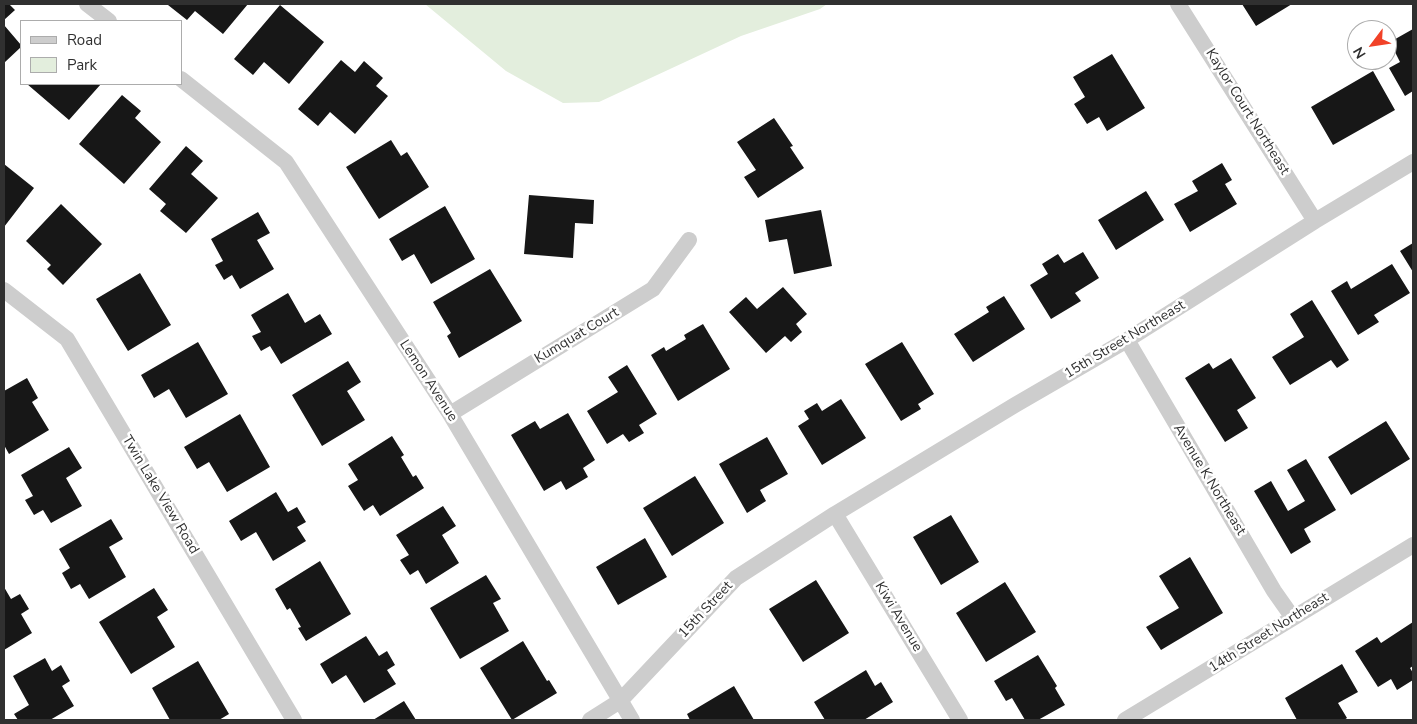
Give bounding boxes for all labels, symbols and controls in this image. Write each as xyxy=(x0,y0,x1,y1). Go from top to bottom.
legend xyxy=(20,20,182,85)
north arrow xyxy=(1347,20,1397,70)
text: Road xyxy=(67,30,102,50)
text: N xyxy=(1349,43,1370,62)
street label: Kaylor Court Northeast xyxy=(1201,46,1293,178)
text: Park xyxy=(67,55,97,75)
street label: 15th Street Northeast xyxy=(1062,297,1188,383)
street label: Kumquat Court xyxy=(532,304,622,368)
street label: Lemon Avenue xyxy=(395,337,461,425)
street label: Avenue K Northeast xyxy=(1169,422,1249,538)
street label: Twin Lake View Road xyxy=(118,433,202,557)
street label: 15th Street xyxy=(675,578,737,642)
street label: Kiwi Avenue xyxy=(871,579,925,655)
street label: 14th Street Northeast xyxy=(1206,589,1332,677)

